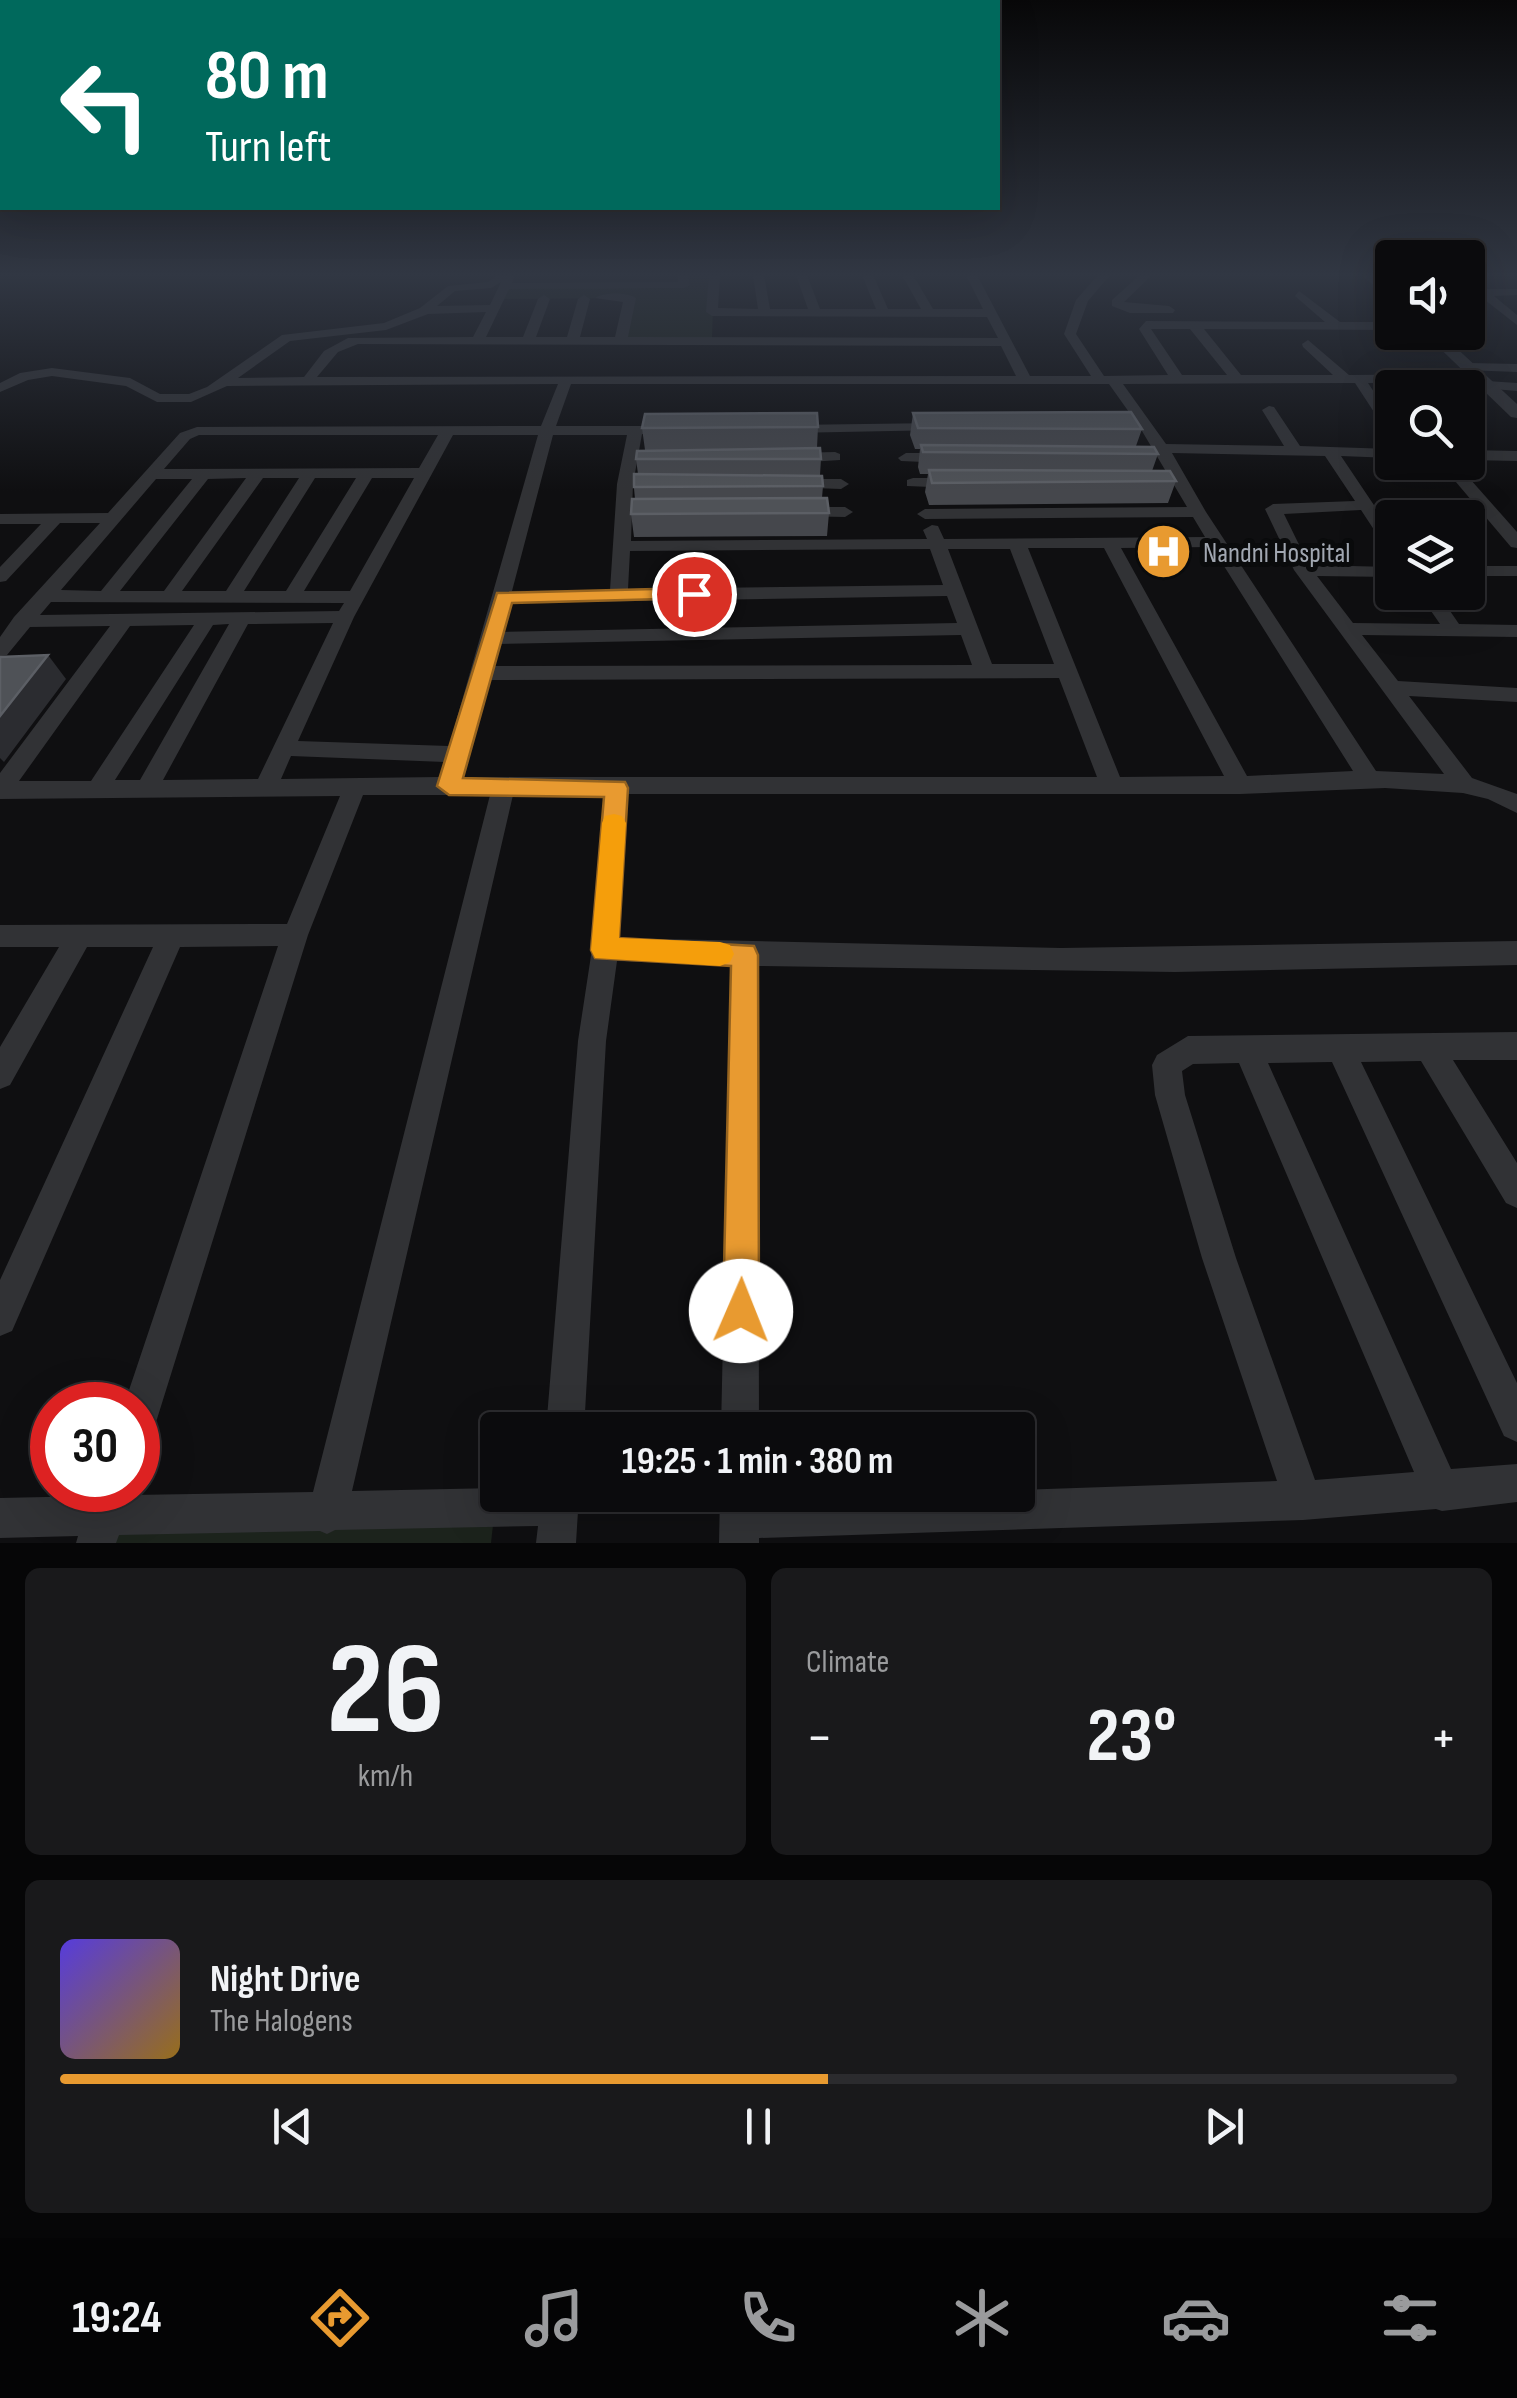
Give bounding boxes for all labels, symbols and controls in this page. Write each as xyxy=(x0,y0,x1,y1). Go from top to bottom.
text: 80 m xyxy=(205,35,329,119)
icon: left xyxy=(40,40,170,170)
text: Turn left xyxy=(205,120,331,175)
map controls xyxy=(1375,240,1485,610)
button: sound xyxy=(1375,240,1485,350)
button: search xyxy=(1375,370,1485,480)
button: layers xyxy=(1375,500,1485,610)
hospital icon: Nandni Hospital xyxy=(1134,522,1194,582)
place label: Nandni Hospital xyxy=(1203,537,1350,570)
pin xyxy=(652,552,737,637)
icon: arrive xyxy=(667,567,722,622)
position arrow xyxy=(689,1259,793,1363)
speed limit sign: 30 xyxy=(30,1382,160,1512)
text: 19:25 · 1 min · 380 m xyxy=(622,1439,893,1484)
text: 26 xyxy=(326,1614,445,1770)
text: Climate xyxy=(806,1643,889,1682)
text: 23° xyxy=(1086,1692,1177,1783)
text: − xyxy=(806,1705,833,1772)
text: + xyxy=(1430,1705,1457,1772)
text: km/h xyxy=(358,1757,413,1796)
text: Night Drive xyxy=(210,1957,361,2002)
text: The Halogens xyxy=(210,2002,353,2041)
icon: previous xyxy=(265,2099,320,2154)
icon: pause xyxy=(731,2099,786,2154)
icon: next xyxy=(1197,2099,1252,2154)
icon: directions xyxy=(305,2283,375,2353)
icon: music xyxy=(519,2283,589,2353)
icon: phone xyxy=(733,2283,803,2353)
icon: climate xyxy=(947,2283,1017,2353)
icon: car xyxy=(1161,2283,1231,2353)
icon: filters xyxy=(1375,2283,1445,2353)
text: 19:24 xyxy=(72,2291,161,2346)

